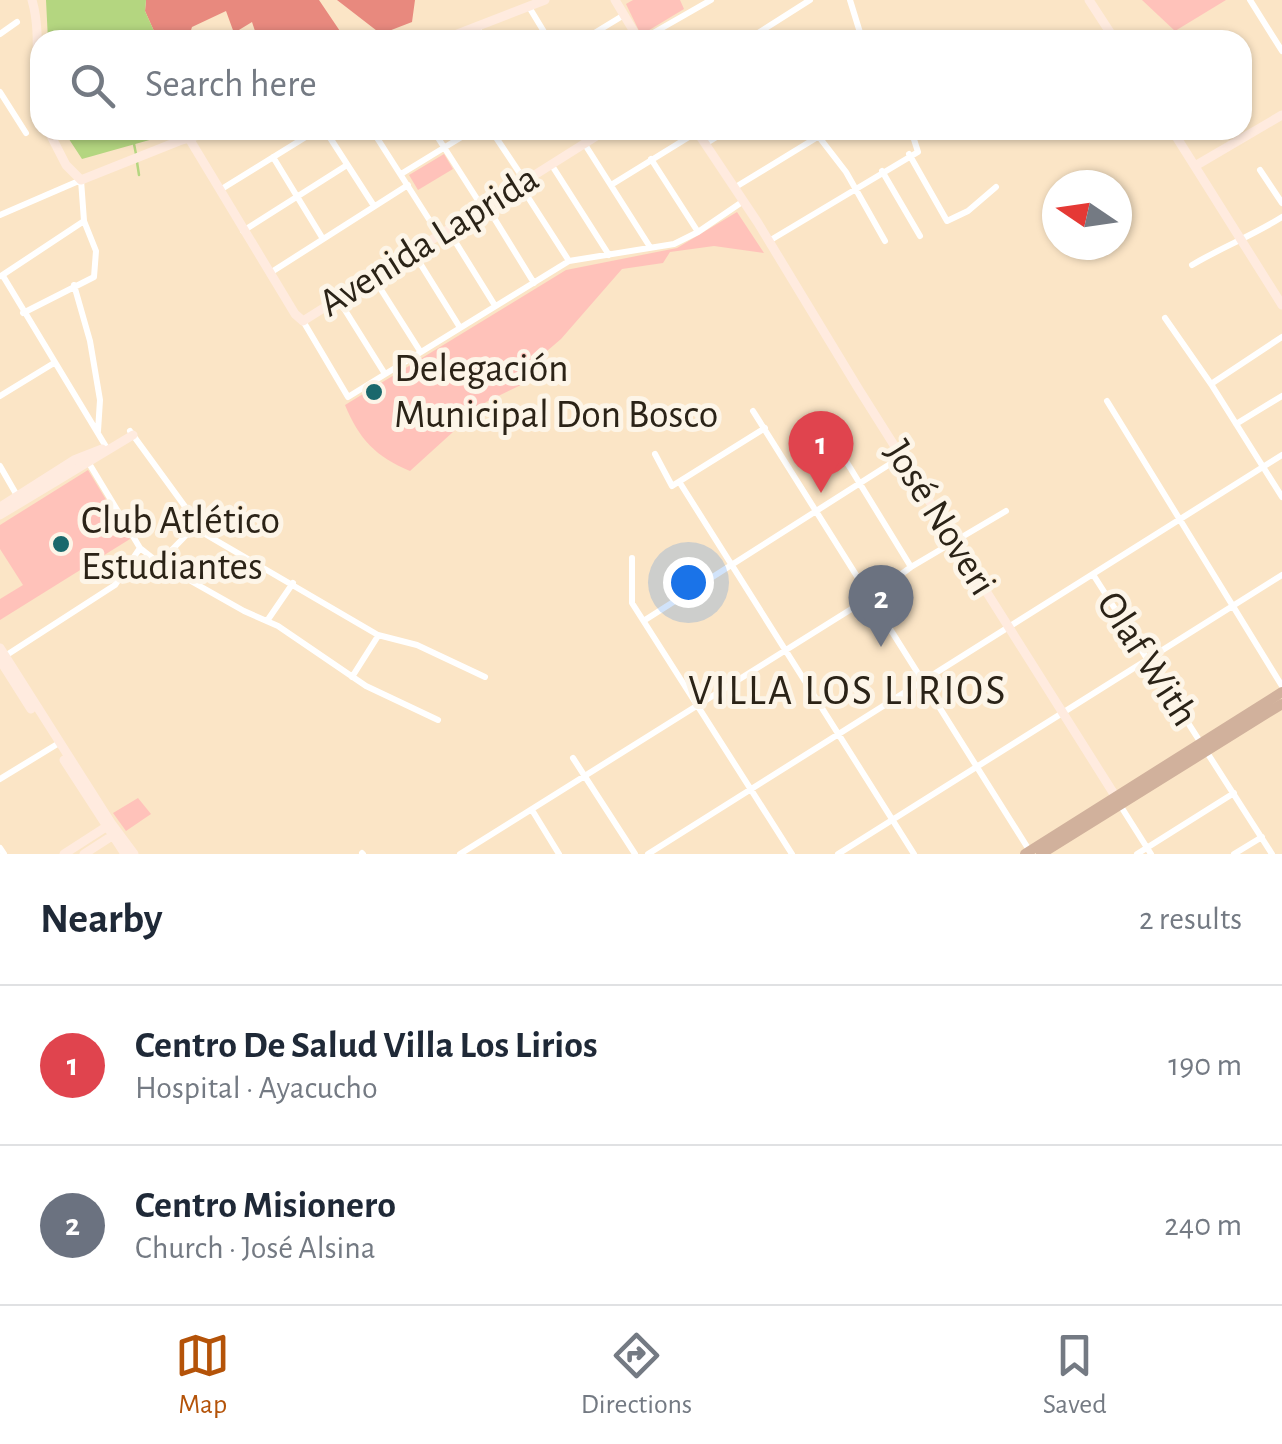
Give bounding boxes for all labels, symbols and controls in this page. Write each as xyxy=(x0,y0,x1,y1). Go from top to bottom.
search box xyxy=(30,30,1252,140)
icon: search xyxy=(65,58,120,113)
text: Search here xyxy=(145,66,317,104)
street label: Avenida Laprida xyxy=(312,158,546,324)
north arrow xyxy=(1042,170,1132,260)
place label: Delegación Municipal Don Bosco xyxy=(394,349,718,435)
marker: Delegación Municipal Don Bosco xyxy=(363,381,385,403)
pin: 1 xyxy=(788,410,854,493)
street label: José Noveri xyxy=(877,434,1003,602)
place label: Club Atlético Estudiantes xyxy=(81,501,280,587)
marker: Club Atlético Estudiantes xyxy=(50,533,72,555)
your location xyxy=(663,557,714,608)
pin: 2 xyxy=(848,564,914,647)
street label: Olaf With xyxy=(1089,585,1205,733)
district label: VILLA LOS LIRIOS xyxy=(688,670,1008,712)
text: Nearby xyxy=(40,898,163,940)
text: 2 results xyxy=(1139,903,1242,935)
text: Centro De Salud Villa Los Lirios xyxy=(135,1027,598,1065)
text: 1 xyxy=(67,1049,78,1081)
text: 190 m xyxy=(1168,1049,1242,1081)
text: Hospital · Ayacucho xyxy=(135,1072,378,1104)
text: Centro Misionero xyxy=(135,1187,396,1225)
text: 2 xyxy=(65,1209,80,1241)
text: 240 m xyxy=(1164,1209,1242,1241)
text: Church · José Alsina xyxy=(135,1232,376,1264)
tab: Map xyxy=(175,1328,230,1422)
tab: Directions xyxy=(581,1328,692,1422)
tab: Saved xyxy=(1043,1328,1107,1422)

